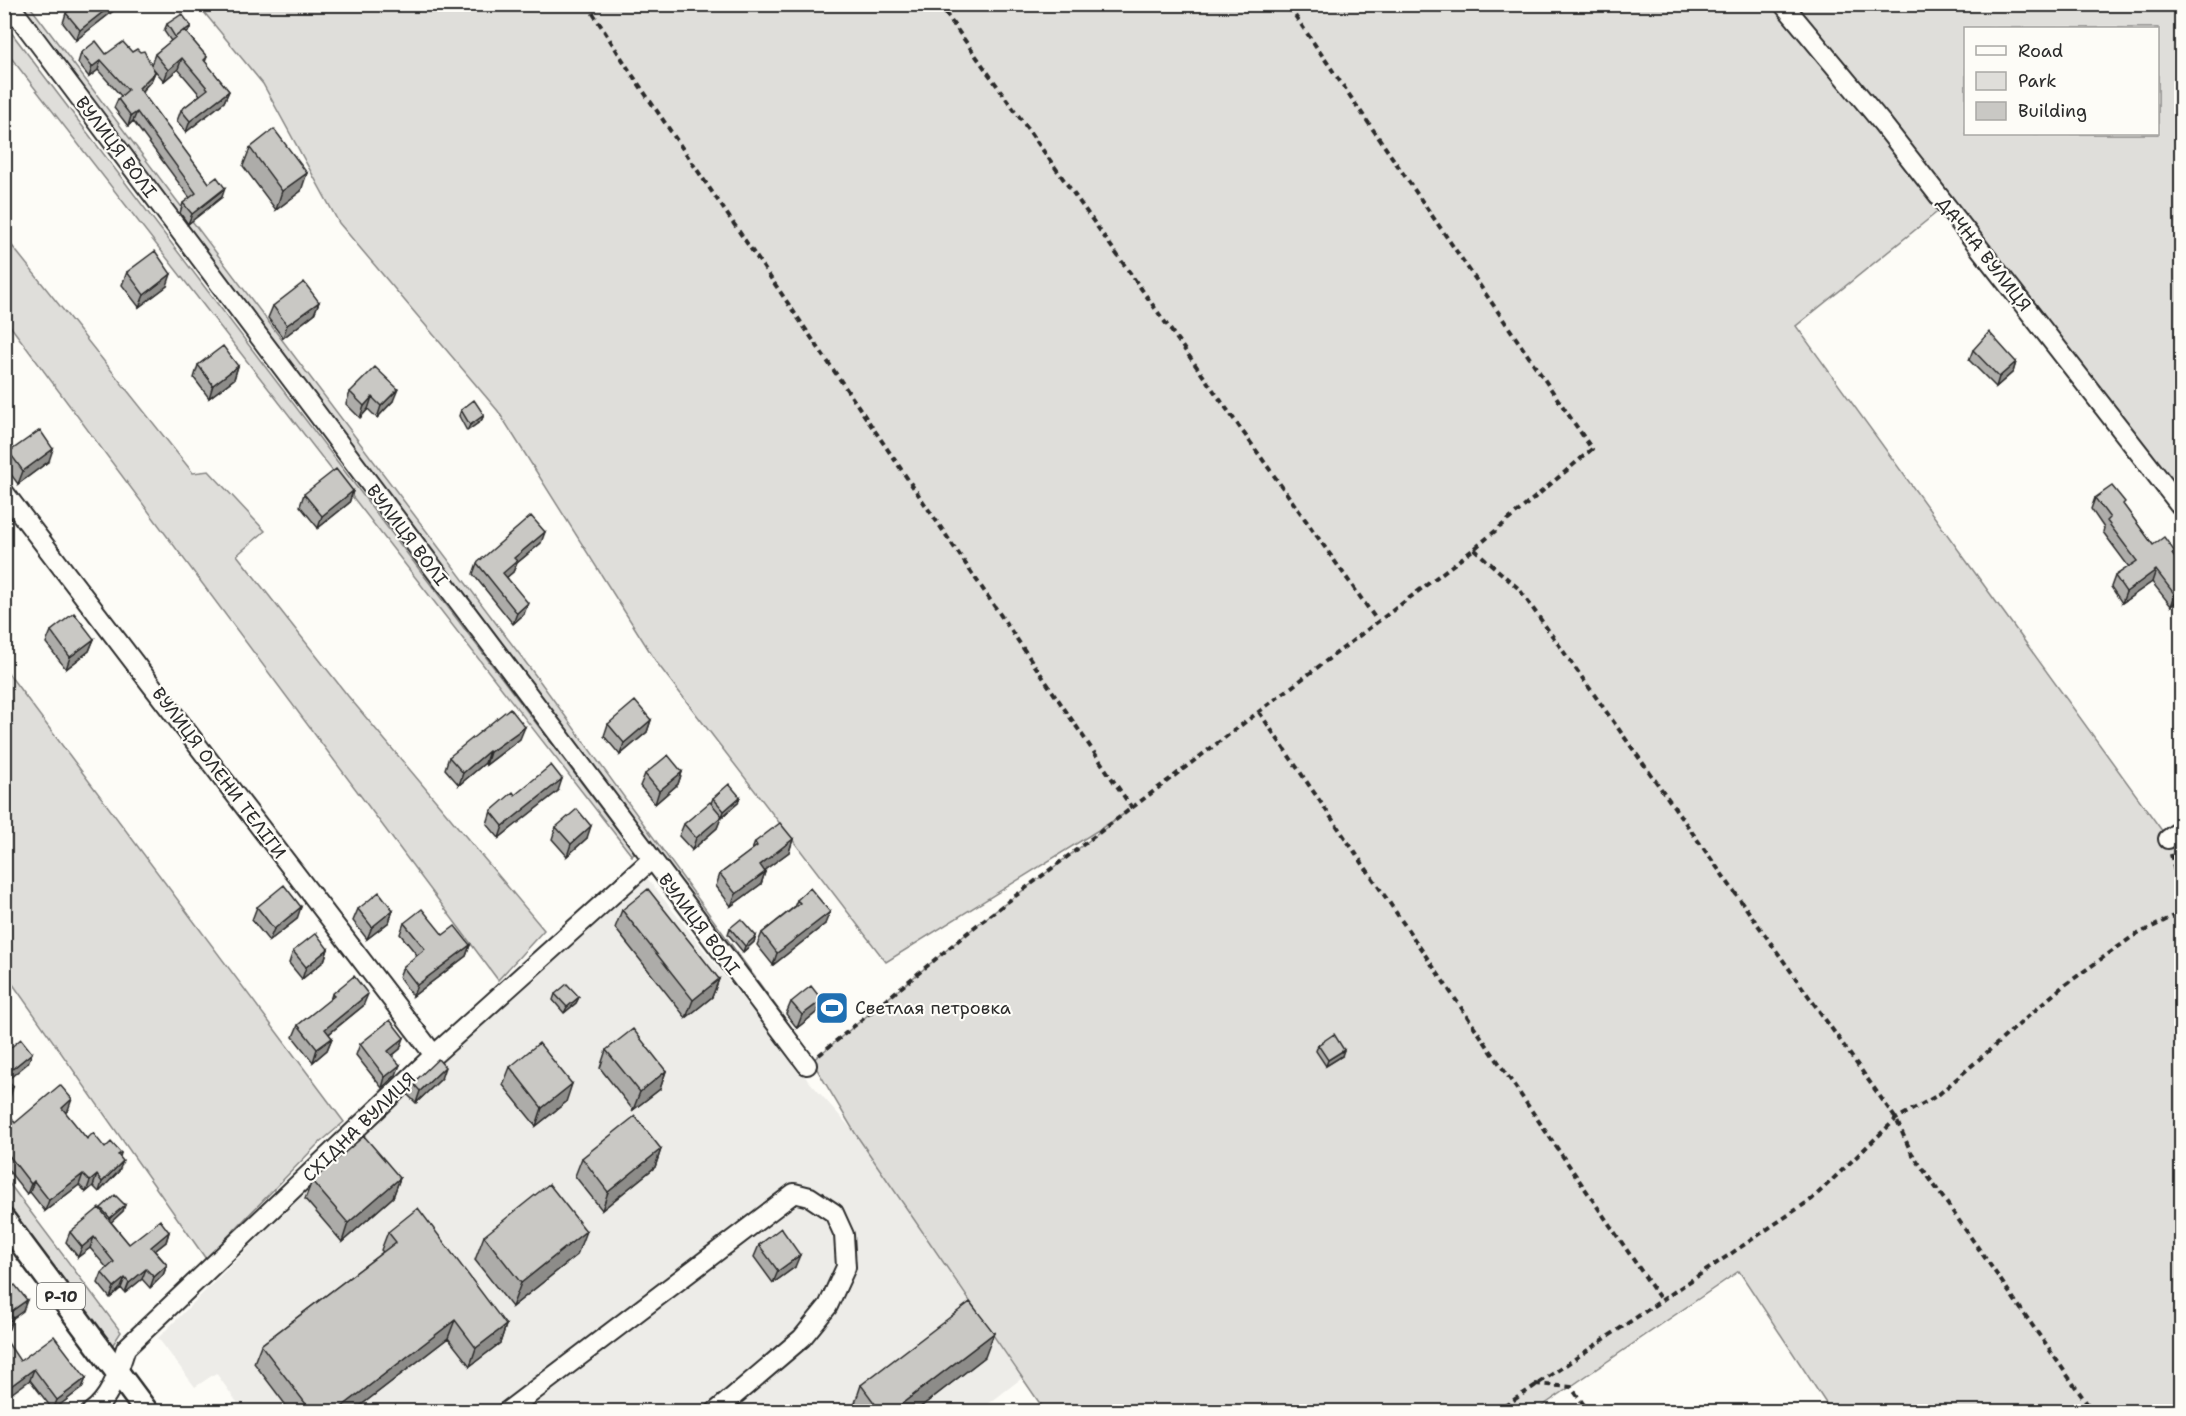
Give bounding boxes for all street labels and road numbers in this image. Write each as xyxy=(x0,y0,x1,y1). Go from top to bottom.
street label: ВУЛИЦЯ ВОЛІ xyxy=(70,91,162,203)
street label: ДАЧНА ВУЛИЦЯ xyxy=(1932,192,2036,316)
street label: ВУЛИЦЯ ВОЛІ xyxy=(361,479,453,591)
street label: ВУЛИЦЯ ОЛЕНИ ТЕЛІГИ xyxy=(147,682,291,864)
street label: ВУЛИЦЯ ВОЛІ xyxy=(653,868,745,980)
street label: СХІДНА ВУЛИЦЯ xyxy=(297,1067,421,1187)
road number: Р-10 xyxy=(37,1283,85,1309)

